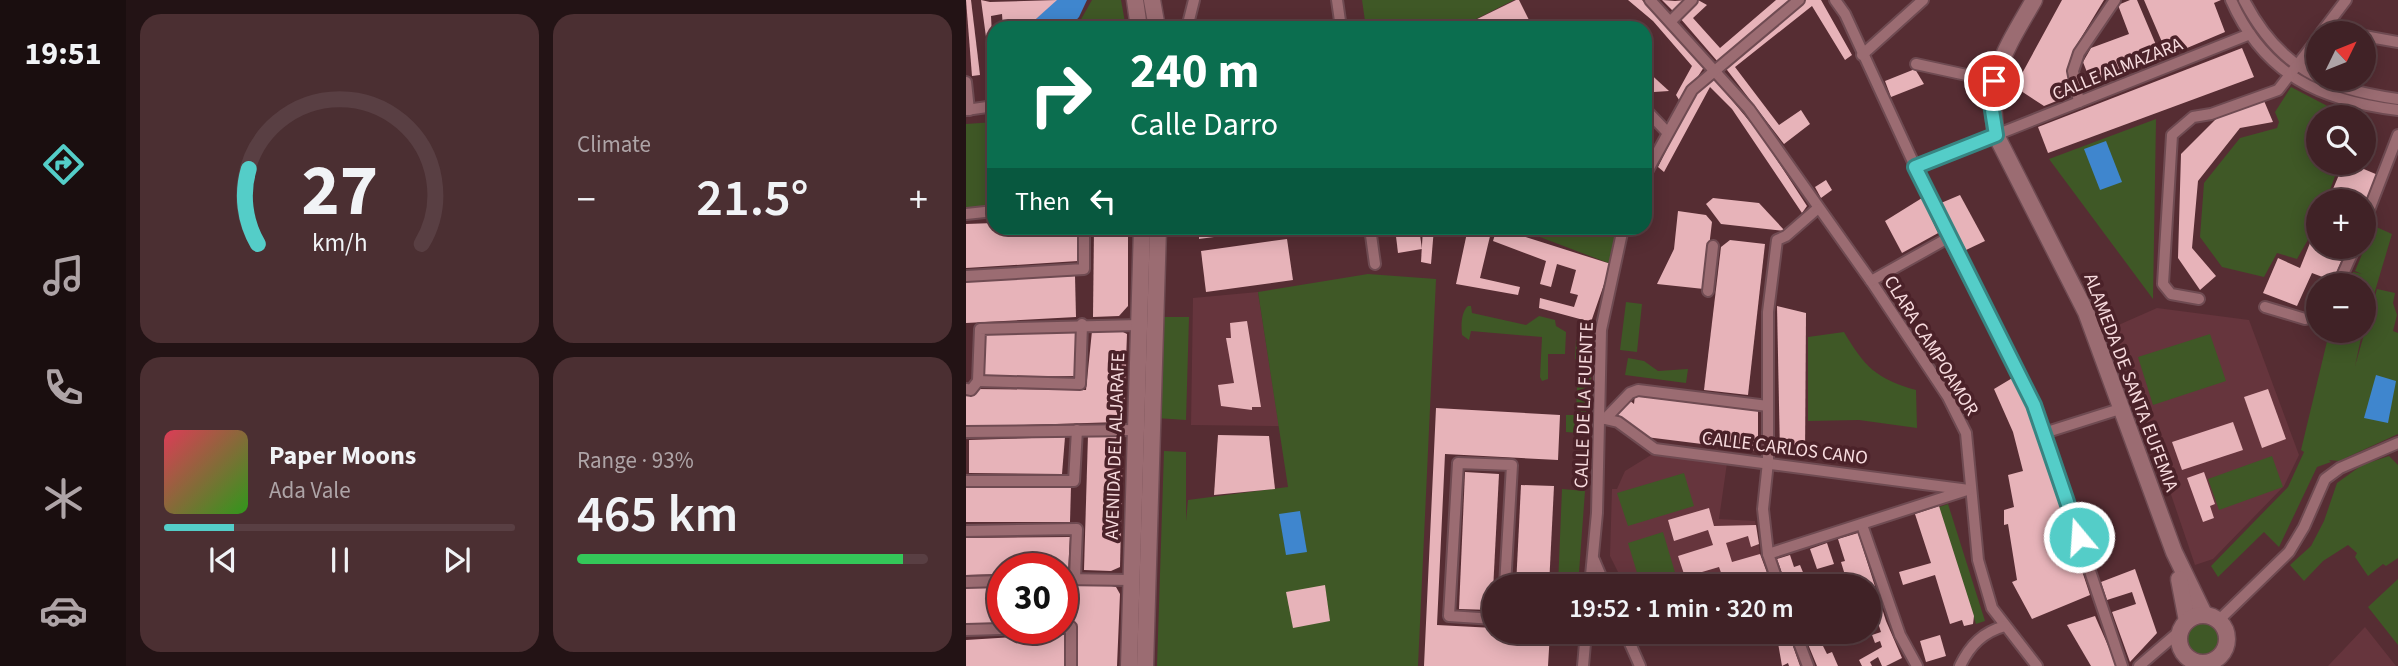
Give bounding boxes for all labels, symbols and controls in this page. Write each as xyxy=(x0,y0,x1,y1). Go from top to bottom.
north arrow xyxy=(2306,21,2376,91)
map controls xyxy=(2306,21,2376,343)
text: 19:51 xyxy=(24,31,102,77)
street label: CALLE ALMAZARA xyxy=(2048,31,2187,108)
text: 240 m xyxy=(1130,37,1259,107)
icon: right xyxy=(1015,49,1106,140)
pin xyxy=(1964,51,2024,111)
icon: arrive xyxy=(1975,62,2013,100)
text: Calle Darro xyxy=(1130,102,1278,148)
button: search xyxy=(2306,105,2376,175)
text: Climate xyxy=(577,128,651,161)
icon: directions xyxy=(39,140,88,189)
text: 27 xyxy=(301,140,378,244)
text: 21.5° xyxy=(696,162,809,236)
text: − xyxy=(577,173,596,227)
text: + xyxy=(909,173,928,227)
icon: left xyxy=(1084,182,1122,220)
text: Then xyxy=(1015,183,1070,220)
button: + xyxy=(2306,189,2376,259)
text: km/h xyxy=(312,225,367,261)
icon: music xyxy=(39,251,88,300)
street label: ALAMEDA DE SANTA EUFEMIA xyxy=(2076,269,2185,496)
street label: CLARA CAMPOAMOR xyxy=(1877,270,1985,421)
button: − xyxy=(2306,273,2376,343)
street label: CALLE DE LA FUENTE xyxy=(1568,321,1601,489)
street label: AVENIDA DEL ALJARAFE xyxy=(1099,352,1132,540)
icon: phone xyxy=(39,363,88,412)
street label: CALLE CARLOS CANO xyxy=(1700,425,1869,472)
text: Paper Moons xyxy=(269,437,416,474)
text: Range · 93% xyxy=(577,444,694,477)
icon: climate xyxy=(39,474,88,523)
text: Ada Vale xyxy=(269,474,351,507)
text: 465 km xyxy=(577,478,738,552)
position arrow xyxy=(2042,500,2116,574)
icon: previous xyxy=(204,541,242,579)
icon: pause xyxy=(321,541,359,579)
icon: next xyxy=(438,541,476,579)
speed limit sign: 30 xyxy=(987,553,1078,644)
icon: car xyxy=(39,586,88,635)
text: 19:52 · 1 min · 320 m xyxy=(1569,590,1794,627)

